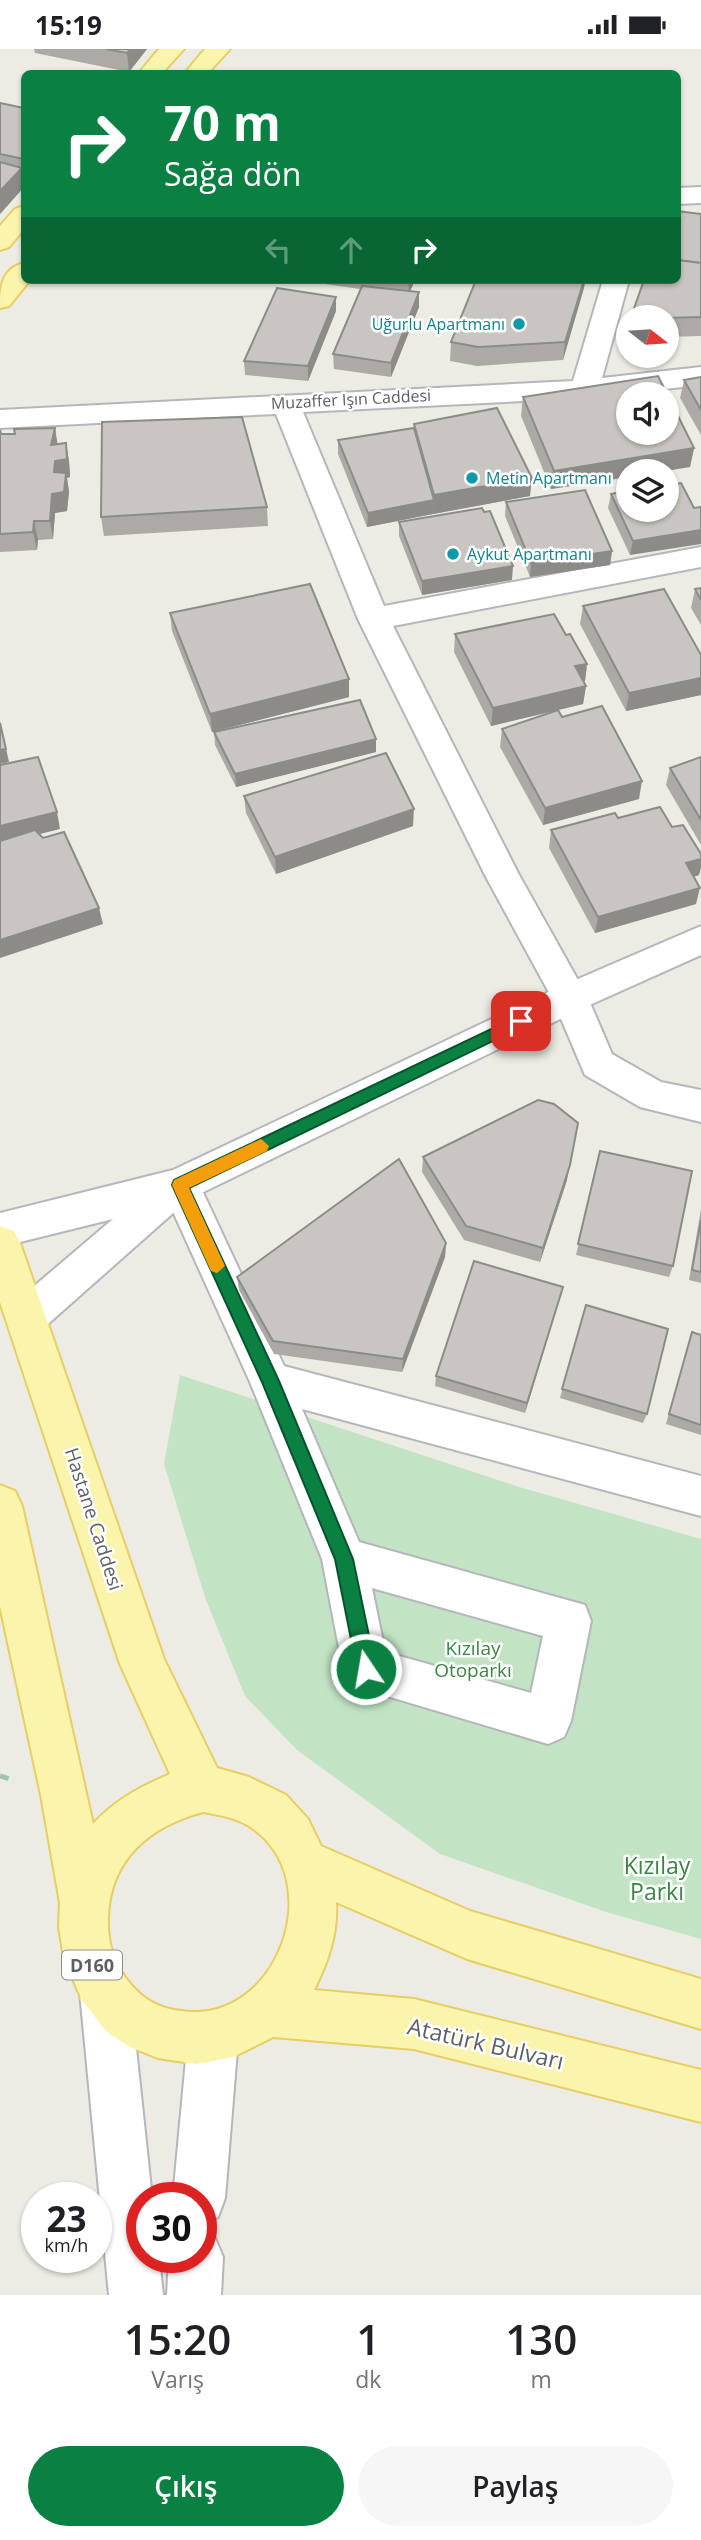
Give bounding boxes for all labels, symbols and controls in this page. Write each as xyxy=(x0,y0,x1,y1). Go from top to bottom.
text: 15:19 xyxy=(35,7,102,43)
text: 70 m xyxy=(164,89,281,155)
icon: right xyxy=(49,98,140,189)
text: Sağa dön xyxy=(164,152,301,195)
icon: left xyxy=(259,231,297,269)
icon: ahead xyxy=(332,231,370,269)
icon: right xyxy=(405,231,443,269)
north arrow xyxy=(616,305,679,367)
map controls xyxy=(616,305,679,522)
place label: Uğurlu Apartmanı xyxy=(372,313,505,335)
marker: Uğurlu Apartmanı xyxy=(511,316,527,332)
button: sound xyxy=(616,382,679,445)
street label: Muzaffer Işın Caddesi xyxy=(270,384,432,414)
button: layers xyxy=(616,459,679,522)
place label: Metin Apartmanı xyxy=(486,467,612,489)
marker: Metin Apartmanı xyxy=(464,470,480,486)
place label: Aykut Apartmanı xyxy=(467,543,592,565)
marker: Aykut Apartmanı xyxy=(445,546,461,562)
pin xyxy=(491,991,551,1051)
icon: arrive xyxy=(502,1002,540,1040)
street label: Hastane Caddesi xyxy=(59,1444,129,1594)
position arrow xyxy=(329,1632,403,1706)
park label: Kızılay Otoparkı xyxy=(434,1635,512,1683)
park label: Kızılay Parkı xyxy=(624,1849,691,1907)
road number: D160 xyxy=(62,1951,122,1979)
street label: Atatürk Bulvarı xyxy=(405,2009,567,2077)
speed limit sign: 30 xyxy=(126,2182,217,2273)
text: 23 xyxy=(46,2195,87,2242)
text: km/h xyxy=(45,2233,88,2257)
text: 15:20 xyxy=(124,2310,231,2367)
text: 1 xyxy=(356,2310,380,2367)
text: 130 xyxy=(505,2310,577,2367)
text: Varış xyxy=(151,2363,204,2395)
text: dk xyxy=(355,2363,381,2395)
text: m xyxy=(531,2363,552,2395)
button: Çıkış xyxy=(28,2446,344,2526)
button: Paylaş xyxy=(358,2446,673,2526)

